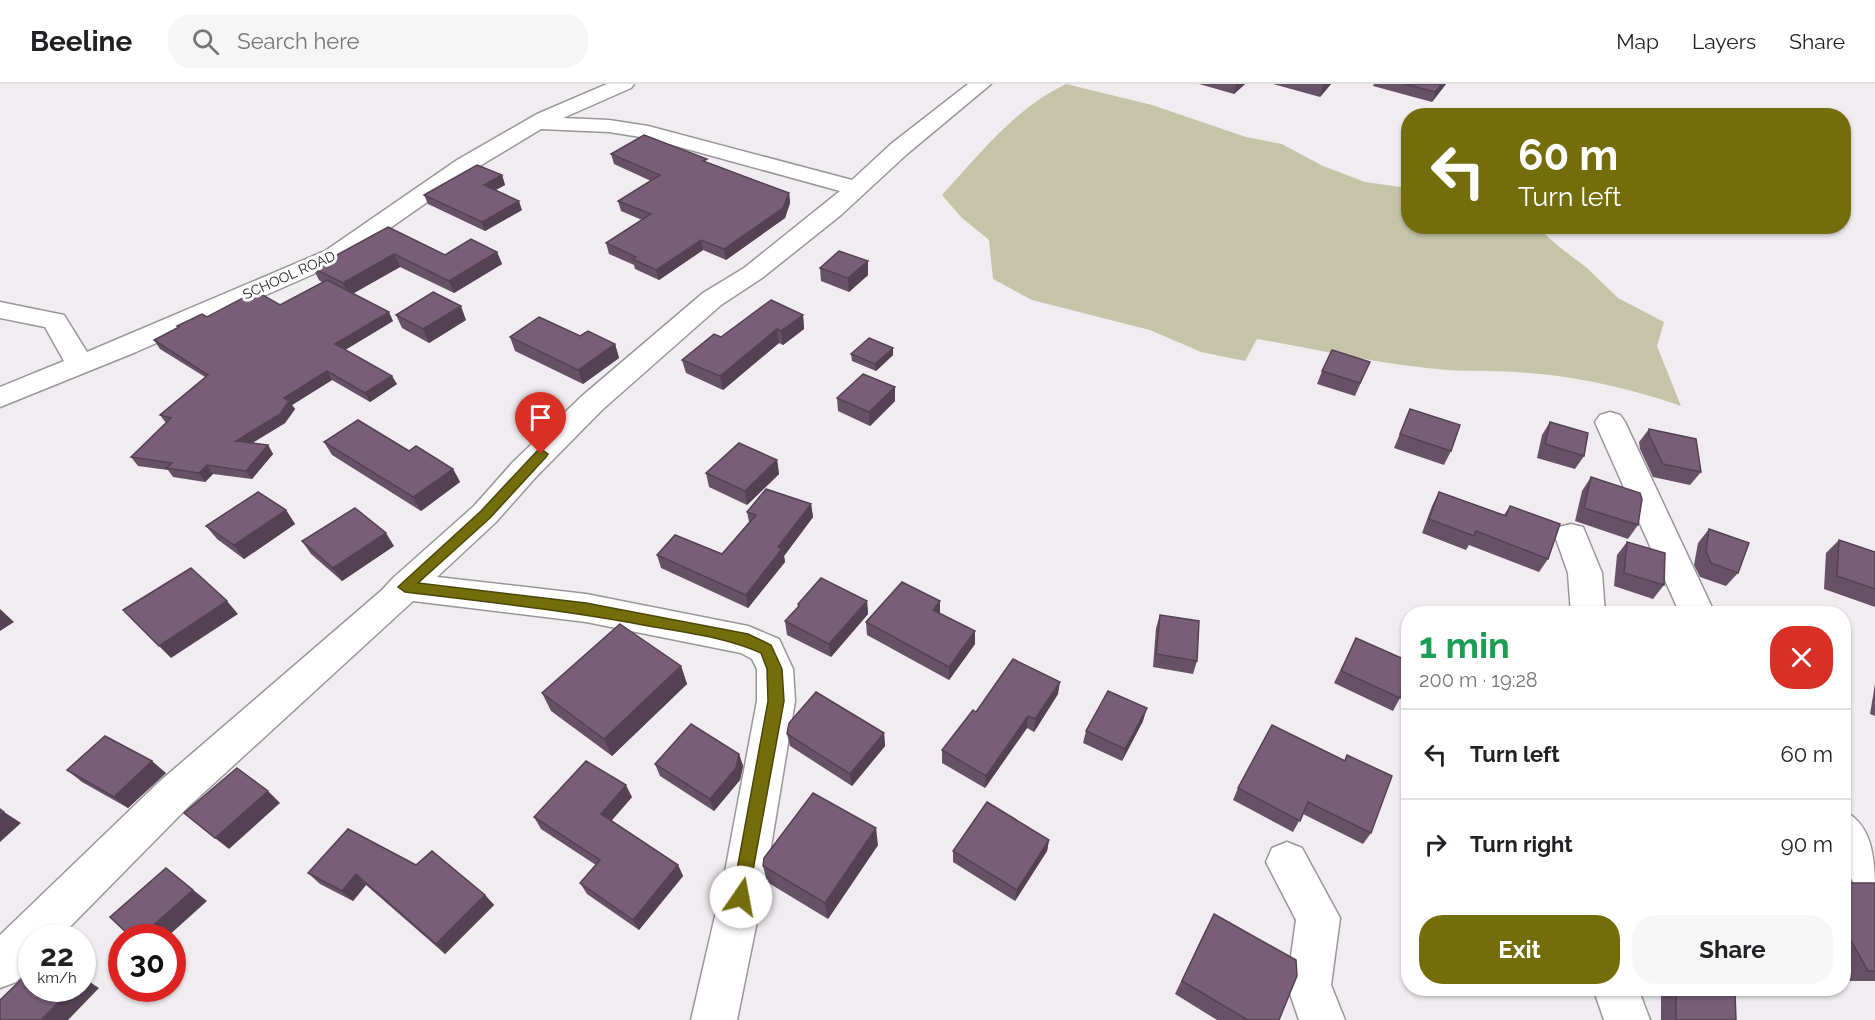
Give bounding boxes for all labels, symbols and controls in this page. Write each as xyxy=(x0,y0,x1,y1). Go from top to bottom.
search box xyxy=(168,14,588,68)
text: Beeline xyxy=(30,25,132,58)
icon: search xyxy=(189,25,222,58)
text: Search here xyxy=(237,28,359,54)
text: Map xyxy=(1616,29,1659,54)
text: Layers xyxy=(1692,29,1756,54)
text: Share xyxy=(1789,29,1845,54)
text: 60 m xyxy=(1518,131,1618,180)
icon: left xyxy=(1419,132,1497,210)
text: Turn left xyxy=(1518,181,1621,212)
street label: SCHOOL ROAD xyxy=(240,247,338,303)
pin xyxy=(515,392,566,454)
icon: arrive xyxy=(524,401,557,434)
text: 1 min xyxy=(1419,624,1510,666)
button: close xyxy=(1770,626,1833,689)
text: 200 m · 19:28 xyxy=(1419,668,1538,692)
icon: left xyxy=(1419,738,1452,771)
text: Turn left xyxy=(1470,741,1560,767)
text: 60 m xyxy=(1780,741,1833,767)
icon: right xyxy=(1419,828,1452,861)
text: Turn right xyxy=(1470,831,1573,857)
text: 90 m xyxy=(1781,831,1833,857)
position arrow xyxy=(709,865,773,929)
button: Exit xyxy=(1419,915,1620,984)
button: Share xyxy=(1632,915,1833,984)
speed limit sign: 30 xyxy=(108,924,186,1002)
text: 22 xyxy=(40,938,74,973)
text: km/h xyxy=(37,969,77,987)

